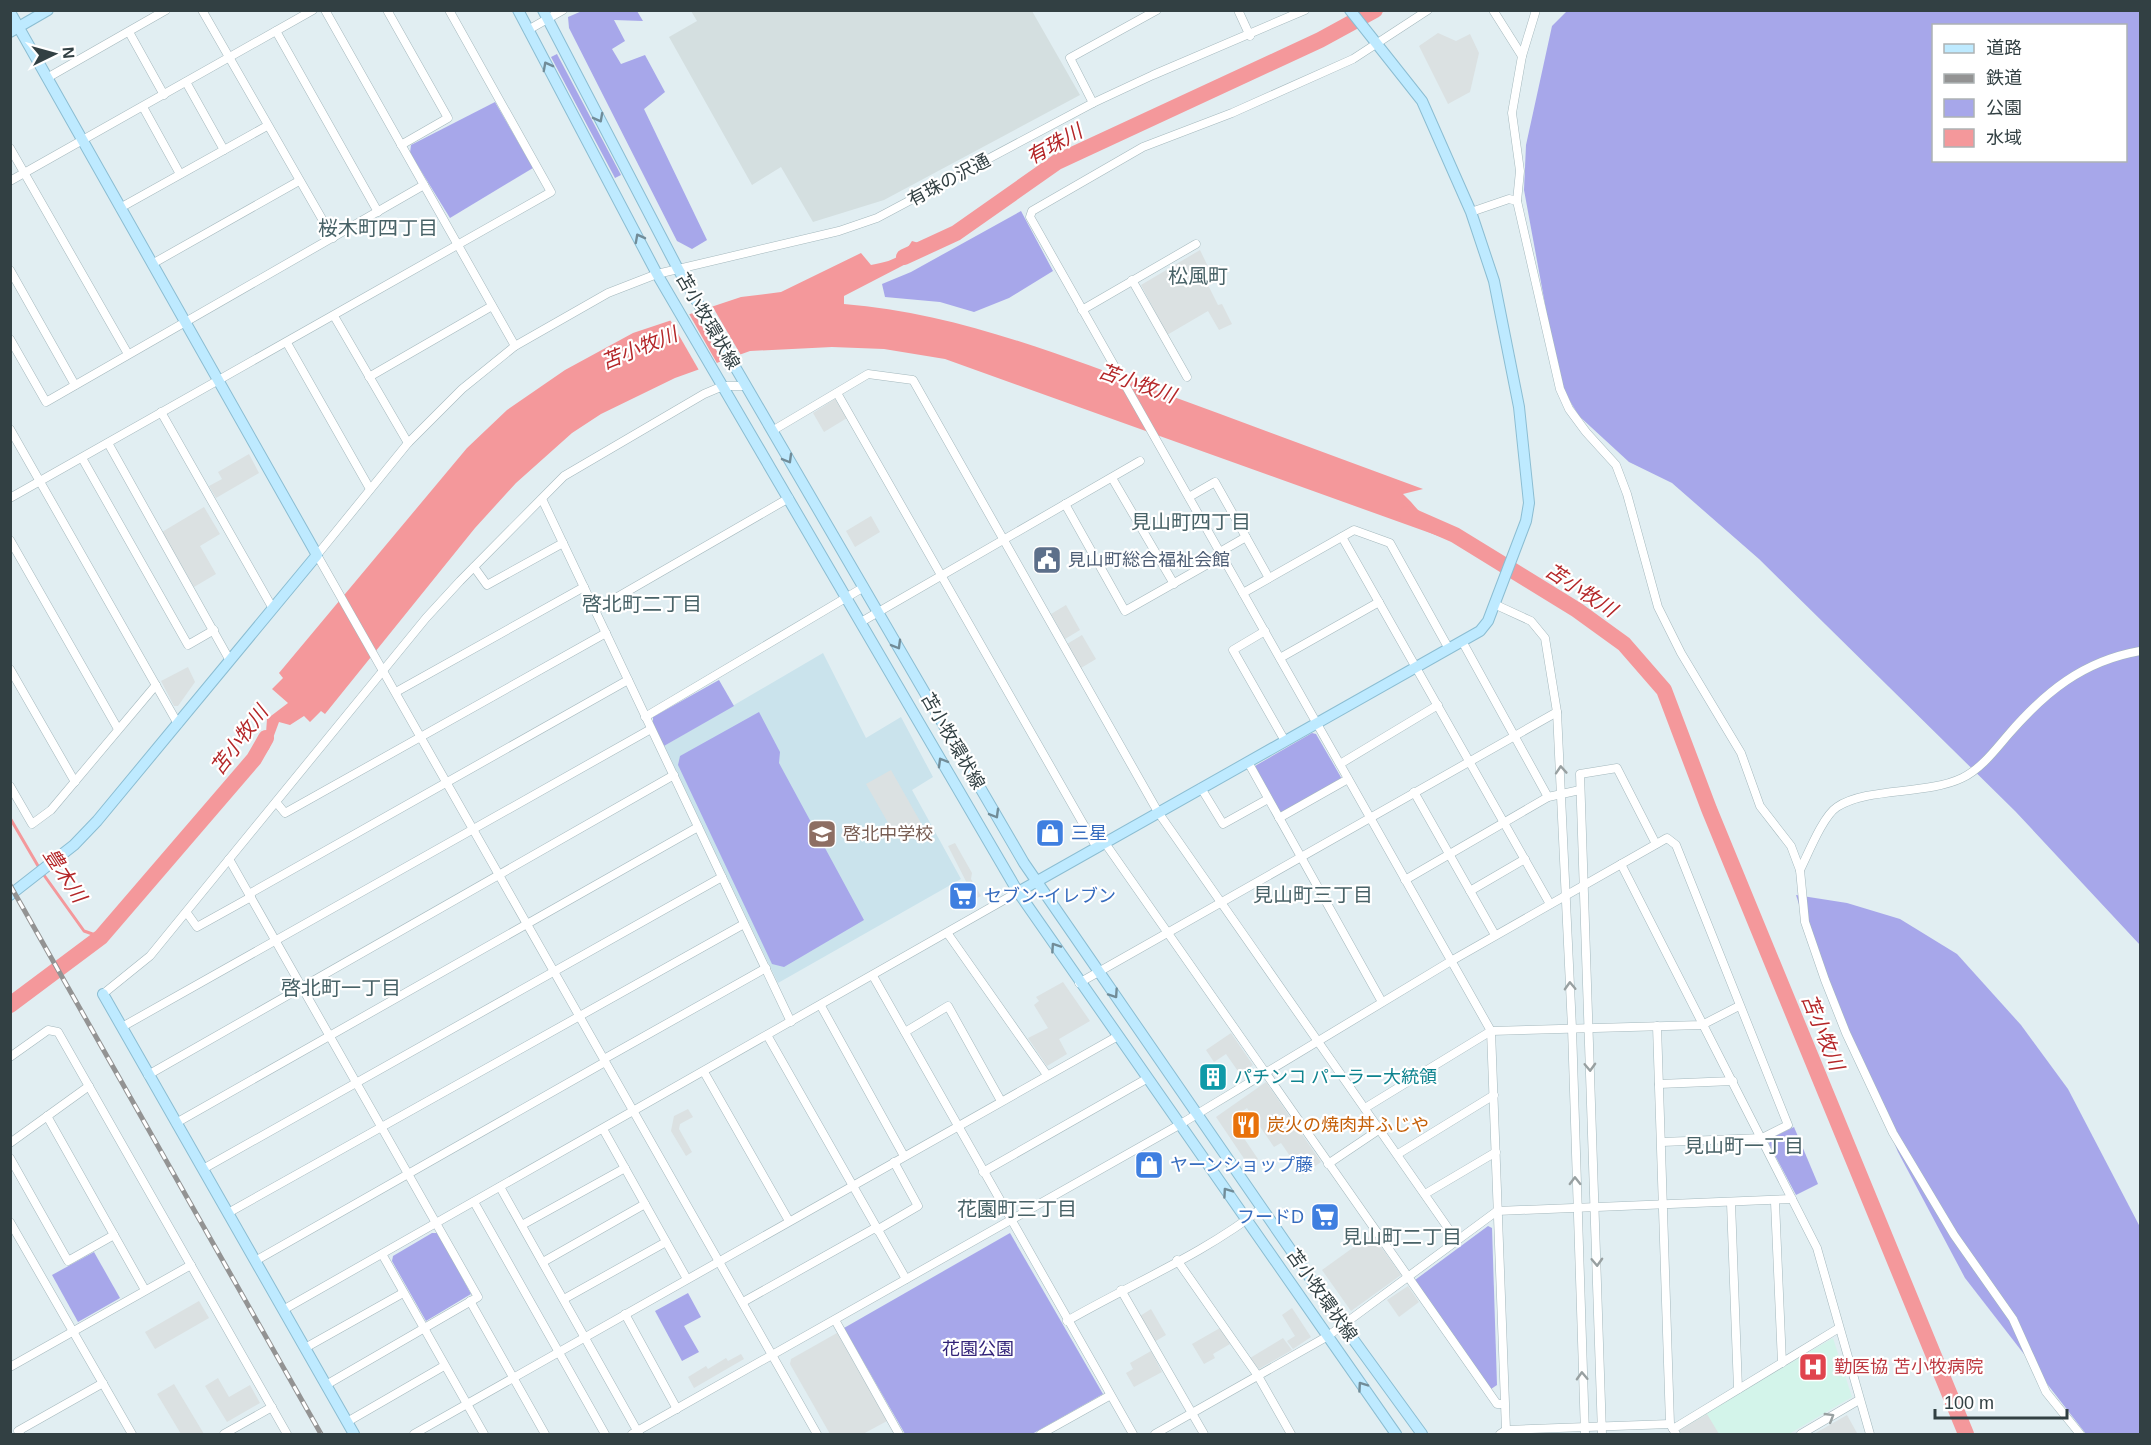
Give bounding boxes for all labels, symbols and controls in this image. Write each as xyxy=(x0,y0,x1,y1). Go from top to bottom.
north arrow xyxy=(24,24,84,84)
legend xyxy=(1932,24,2127,162)
text: 道路 xyxy=(1986,38,2022,58)
text: N xyxy=(59,46,77,59)
one-way arrow xyxy=(543,61,554,72)
text: 鉄道 xyxy=(1986,68,2022,88)
text: 公園 xyxy=(1986,98,2022,118)
one-way arrow xyxy=(592,112,603,122)
water label: 有珠川 xyxy=(1022,119,1087,168)
text: 水域 xyxy=(1986,128,2022,148)
street label: 有珠の沢通 xyxy=(905,150,993,210)
district label: 桜木町四丁目 xyxy=(318,217,438,239)
one-way arrow xyxy=(635,233,646,244)
district label: 松風町 xyxy=(1168,265,1228,287)
street label: 苫小牧環状線 xyxy=(672,269,744,373)
water label: 苫小牧川 xyxy=(598,322,682,373)
water label: 苫小牧川 xyxy=(1096,360,1180,407)
one-way arrow xyxy=(781,453,792,463)
district label: 見山町四丁目 xyxy=(1131,511,1251,533)
public building icon: 見山町総合福祉会館 xyxy=(1031,544,1063,576)
place label: 見山町総合福祉会館 xyxy=(1068,550,1230,570)
water label: 苫小牧川 xyxy=(1541,559,1622,622)
district label: 啓北町二丁目 xyxy=(582,593,702,615)
one-way arrow xyxy=(890,639,901,649)
street label: 苫小牧環状線 xyxy=(917,689,989,793)
water label: 苫小牧川 xyxy=(206,700,273,779)
one-way arrow xyxy=(938,758,950,768)
one-way arrow xyxy=(1555,766,1568,775)
one-way arrow xyxy=(988,808,1000,818)
shop icon: 三星 xyxy=(1034,817,1066,849)
school or university icon: 啓北中学校 xyxy=(806,818,838,850)
place label: 三星 xyxy=(1071,823,1107,843)
place label: 啓北中学校 xyxy=(843,824,933,844)
water label: 豊木川 xyxy=(39,844,92,908)
supermarket icon: セブン-イレブン xyxy=(947,880,979,912)
district label: 見山町三丁目 xyxy=(1253,884,1373,906)
place label: セブン-イレブン xyxy=(984,886,1116,906)
one-way arrow xyxy=(1051,942,1062,953)
district label: 啓北町一丁目 xyxy=(281,977,401,999)
one-way arrow xyxy=(1564,982,1577,991)
one-way arrow xyxy=(1107,987,1118,998)
water label: 苫小牧川 xyxy=(1798,991,1849,1075)
building icon: パチンコ パーラー大統領 xyxy=(1197,1061,1229,1093)
one-way arrow xyxy=(1584,1063,1597,1072)
place label: パチンコ パーラー大統領 xyxy=(1234,1067,1437,1087)
restaurant icon: 炭火の焼肉丼ふじや xyxy=(1230,1109,1262,1141)
place label: 炭火の焼肉丼ふじや xyxy=(1267,1115,1429,1135)
district label: 見山町一丁目 xyxy=(1684,1135,1804,1157)
shop icon: ヤーンショップ藤 xyxy=(1133,1149,1165,1181)
place label: ヤーンショップ藤 xyxy=(1170,1155,1313,1175)
one-way arrow xyxy=(1569,1177,1582,1186)
one-way arrow xyxy=(1223,1188,1234,1199)
district label: 花園町三丁目 xyxy=(957,1198,1077,1220)
supermarket icon: フードD xyxy=(1309,1201,1341,1233)
place label: フードD xyxy=(1237,1207,1304,1227)
district label: 見山町二丁目 xyxy=(1342,1226,1462,1248)
street label: 苫小牧環状線 xyxy=(1283,1245,1361,1345)
one-way arrow xyxy=(1591,1258,1603,1267)
park label: 花園公園 xyxy=(942,1339,1014,1359)
hospital icon: 勤医協 苫小牧病院 xyxy=(1797,1351,1829,1383)
place label: 勤医協 苫小牧病院 xyxy=(1834,1357,1983,1377)
one-way arrow xyxy=(1576,1372,1589,1381)
one-way arrow xyxy=(1358,1382,1369,1393)
scale bar xyxy=(1935,1382,2067,1420)
text: 100 m xyxy=(1944,1393,1994,1413)
one-way arrow xyxy=(1824,1413,1834,1425)

